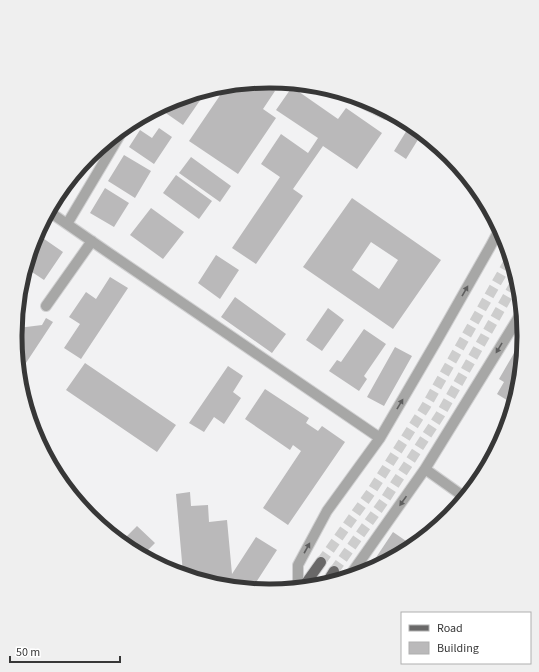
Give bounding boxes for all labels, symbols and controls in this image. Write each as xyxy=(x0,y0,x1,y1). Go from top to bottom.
one-way arrow xyxy=(461,286,468,297)
one-way arrow xyxy=(496,342,503,354)
one-way arrow xyxy=(396,398,403,410)
one-way arrow xyxy=(399,496,407,506)
one-way arrow xyxy=(304,542,311,554)
legend xyxy=(401,612,531,664)
text: Road xyxy=(437,620,463,637)
scale bar xyxy=(10,638,120,664)
text: Building xyxy=(437,640,479,657)
text: 50 m xyxy=(16,644,40,661)

